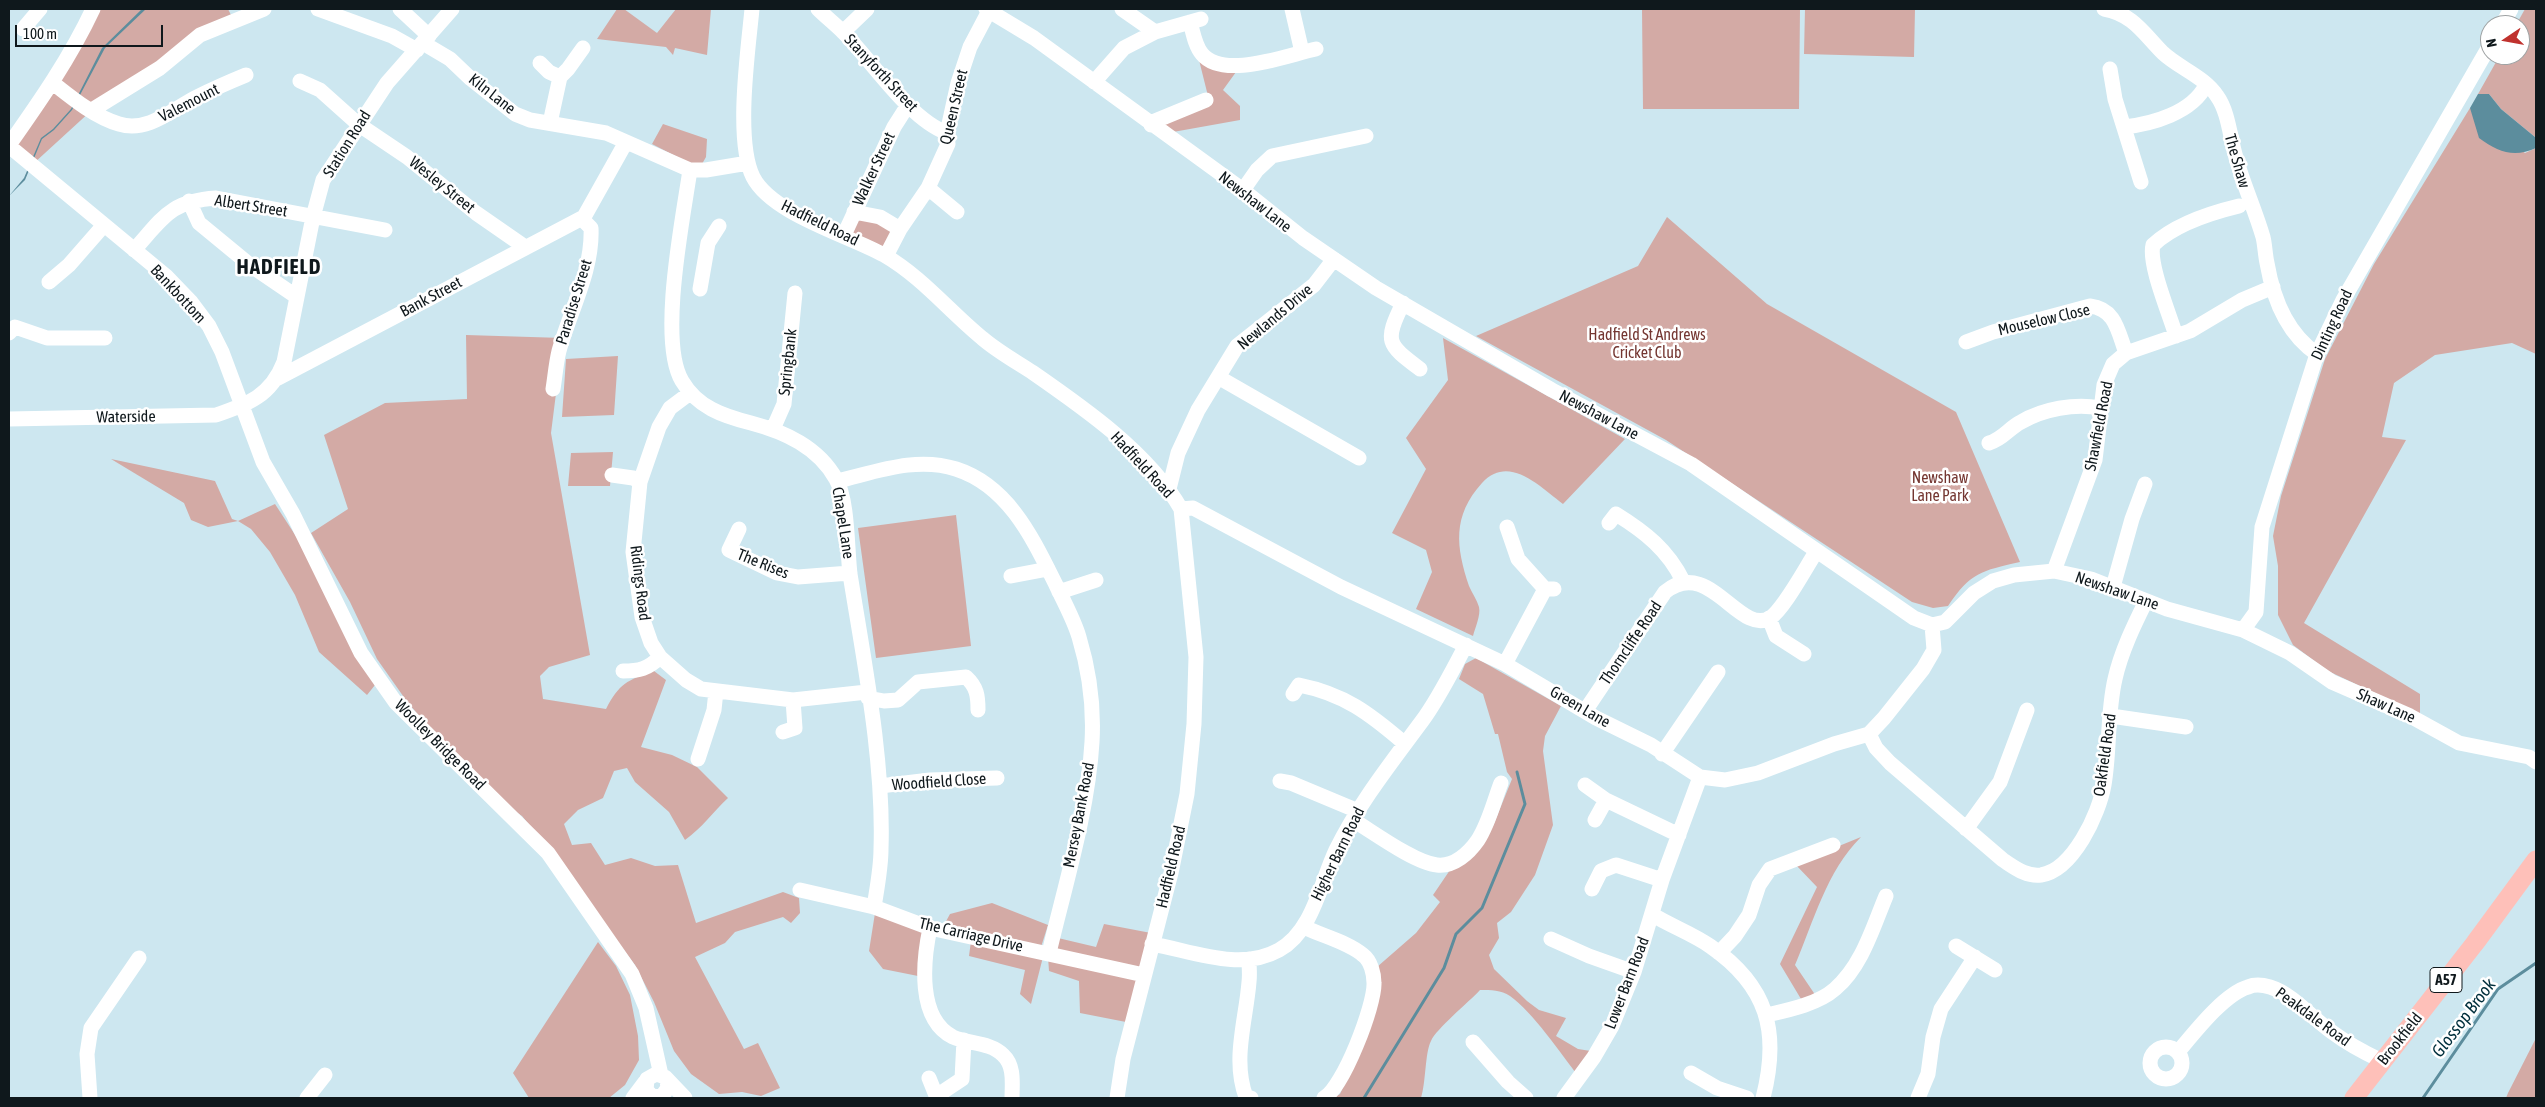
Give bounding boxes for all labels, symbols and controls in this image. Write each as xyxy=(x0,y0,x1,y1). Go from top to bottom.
scale bar xyxy=(18,15,165,47)
north arrow xyxy=(2480,15,2530,65)
text: 100 m xyxy=(23,25,57,42)
street label: Stanyforth Street xyxy=(840,30,922,116)
text: N xyxy=(2483,37,2500,49)
street label: Queen Street xyxy=(936,68,972,146)
street label: Kiln Lane xyxy=(465,70,519,118)
street label: Valemount xyxy=(156,80,222,126)
street label: Station Road xyxy=(319,107,375,181)
street label: Walker Street xyxy=(849,129,899,209)
street label: The Shaw xyxy=(2220,132,2254,190)
street label: Wesley Street xyxy=(405,153,479,217)
street label: Newshaw Lane xyxy=(1215,168,1295,236)
street label: Albert Street xyxy=(213,191,289,221)
street label: Hadfield Road xyxy=(778,196,862,250)
district label: HADFIELD xyxy=(236,254,322,280)
street label: Paradise Street xyxy=(552,257,596,347)
street label: Bankbottom xyxy=(146,261,210,327)
street label: Bank Street xyxy=(397,273,465,321)
street label: Newlands Drive xyxy=(1234,280,1316,354)
street label: Dinting Road xyxy=(2307,286,2357,364)
street label: Mouselow Close xyxy=(1996,300,2092,340)
park label: Hadfield St Andrews Cricket Club xyxy=(1588,325,1706,363)
street label: Springbank xyxy=(775,328,801,396)
street label: Shawfield Road xyxy=(2081,379,2117,473)
street label: Newshaw Lane xyxy=(1556,386,1642,444)
street label: Waterside xyxy=(96,407,156,427)
street label: Hadfield Road xyxy=(1106,428,1178,502)
park label: Newshaw Lane Park xyxy=(1911,468,1969,506)
street label: Chapel Lane xyxy=(828,486,858,560)
street label: Ridings Road xyxy=(626,544,654,622)
street label: The Rises xyxy=(734,545,792,583)
street label: Newshaw Lane xyxy=(2073,568,2161,614)
street label: Thorncliffe Road xyxy=(1596,597,1666,689)
street label: Green Lane xyxy=(1547,682,1613,732)
street label: Shaw Lane xyxy=(2354,685,2418,727)
street label: Woolley Bridge Road xyxy=(391,696,489,794)
street label: Oakfield Road xyxy=(2090,712,2120,798)
street label: Mersey Bank Road xyxy=(1059,761,1099,869)
street label: Woodfield Close xyxy=(891,769,987,795)
street label: Higher Barn Road xyxy=(1307,804,1369,904)
street label: Hadfield Road xyxy=(1152,824,1190,910)
street label: The Carriage Drive xyxy=(917,914,1025,956)
street label: Lower Barn Road xyxy=(1601,934,1653,1032)
road number: A57 xyxy=(2430,968,2462,992)
water label: Glossop Brook xyxy=(2427,974,2501,1062)
street label: Peakdale Road xyxy=(2272,983,2354,1051)
street label: Brookfield xyxy=(2374,1009,2426,1069)

